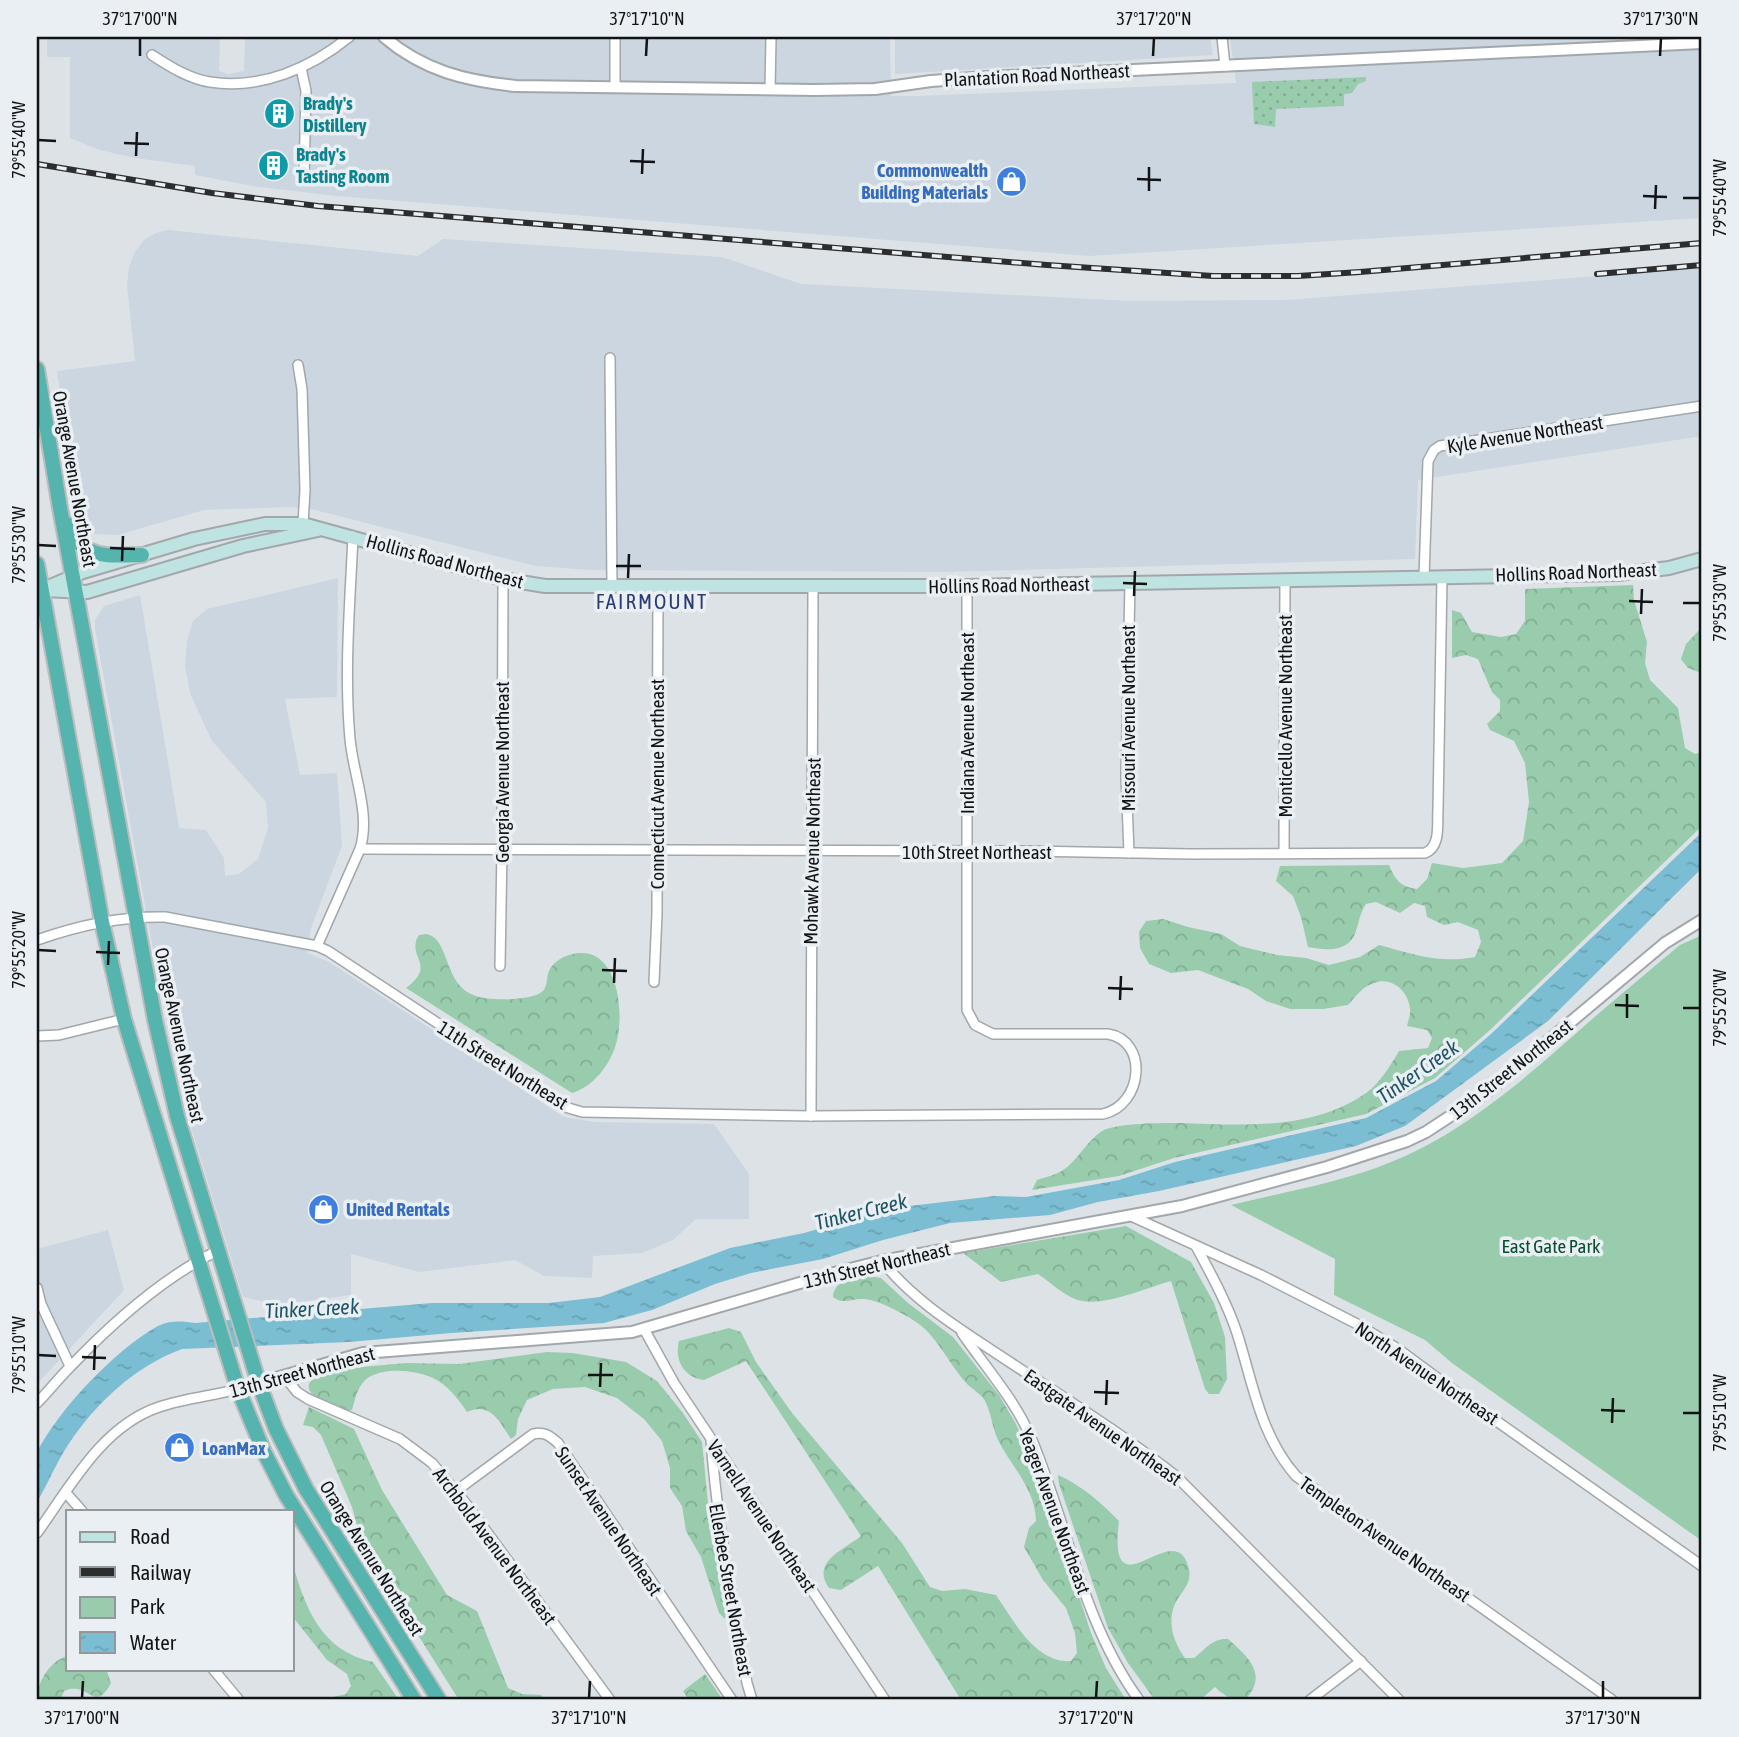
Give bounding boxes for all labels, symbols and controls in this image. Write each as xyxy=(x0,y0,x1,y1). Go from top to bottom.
text: 37°17'00"N xyxy=(102,8,178,29)
text: 37°17'10"N xyxy=(609,8,685,29)
text: 37°17'20"N xyxy=(1116,8,1192,29)
text: 37°17'30"N xyxy=(1623,8,1699,29)
street label: Plantation Road Northeast xyxy=(944,59,1130,91)
place label: Brady's Distillery xyxy=(303,92,367,136)
building icon: Brady's Distillery xyxy=(263,97,297,131)
text: 79°55'40"W xyxy=(8,101,29,179)
place label: Brady's Tasting Room xyxy=(296,143,389,187)
building icon: Brady's Tasting Room xyxy=(256,148,290,182)
place label: Commonwealth Building Materials xyxy=(861,159,988,203)
text: 79°55'40"W xyxy=(1709,159,1730,237)
shop icon: Commonwealth Building Materials xyxy=(994,164,1028,198)
street label: Orange Avenue Northeast xyxy=(49,389,101,569)
street label: Kyle Avenue Northeast xyxy=(1445,411,1605,457)
text: 79°55'30"W xyxy=(8,506,29,584)
street label: Hollins Road Northeast xyxy=(364,529,526,593)
street label: Hollins Road Northeast xyxy=(1495,558,1657,586)
text: 79°55'30"W xyxy=(1709,564,1730,642)
street label: Hollins Road Northeast xyxy=(928,573,1090,597)
district label: FAIRMOUNT xyxy=(596,589,708,613)
street label: Monticello Avenue Northeast xyxy=(1274,615,1296,817)
street label: Missouri Avenue Northeast xyxy=(1117,625,1139,811)
street label: Indiana Avenue Northeast xyxy=(956,632,978,814)
street label: Connecticut Avenue Northeast xyxy=(646,679,668,889)
street label: Georgia Avenue Northeast xyxy=(491,681,513,863)
street label: Mohawk Avenue Northeast xyxy=(799,757,825,945)
street label: 10th Street Northeast xyxy=(902,841,1052,863)
text: 79°55'20"W xyxy=(8,911,29,989)
street label: Orange Avenue Northeast xyxy=(151,945,209,1125)
text: 79°55'20"W xyxy=(1709,969,1730,1047)
street label: 13th Street Northeast xyxy=(1445,1014,1577,1124)
street label: 11th Street Northeast xyxy=(434,1016,572,1114)
water label: Tinker Creek xyxy=(1372,1034,1463,1108)
water label: Tinker Creek xyxy=(812,1188,910,1234)
shop icon: United Rentals xyxy=(306,1192,340,1226)
place label: United Rentals xyxy=(346,1198,450,1220)
park label: East Gate Park xyxy=(1502,1235,1601,1257)
street label: 13th Street Northeast xyxy=(802,1237,952,1293)
water label: Tinker Creek xyxy=(264,1294,360,1322)
text: 79°55'10"W xyxy=(8,1316,29,1394)
street label: North Avenue Northeast xyxy=(1351,1317,1503,1429)
street label: 13th Street Northeast xyxy=(227,1342,377,1402)
street label: Eastgate Avenue Northeast xyxy=(1020,1364,1186,1490)
text: 79°55'10"W xyxy=(1709,1374,1730,1452)
street label: Yeager Avenue Northeast xyxy=(1015,1425,1095,1597)
shop icon: LoanMax xyxy=(162,1431,196,1465)
street label: Varnell Avenue Northeast xyxy=(703,1436,821,1596)
place label: LoanMax xyxy=(202,1437,266,1459)
street label: Sunset Avenue Northeast xyxy=(551,1442,667,1600)
street label: Archbold Avenue Northeast xyxy=(429,1463,561,1629)
street label: Templeton Avenue Northeast xyxy=(1296,1472,1474,1606)
street label: Orange Avenue Northeast xyxy=(315,1476,429,1640)
street label: Ellerbee Street Northeast xyxy=(705,1502,757,1678)
legend xyxy=(66,1510,294,1670)
text: Road xyxy=(130,1524,170,1548)
text: Railway xyxy=(130,1560,192,1584)
text: Park xyxy=(130,1594,165,1618)
text: Water xyxy=(130,1630,177,1654)
text: 37°17'00"N xyxy=(44,1707,120,1728)
text: 37°17'10"N xyxy=(551,1707,627,1728)
text: 37°17'20"N xyxy=(1058,1707,1134,1728)
text: 37°17'30"N xyxy=(1565,1707,1641,1728)

